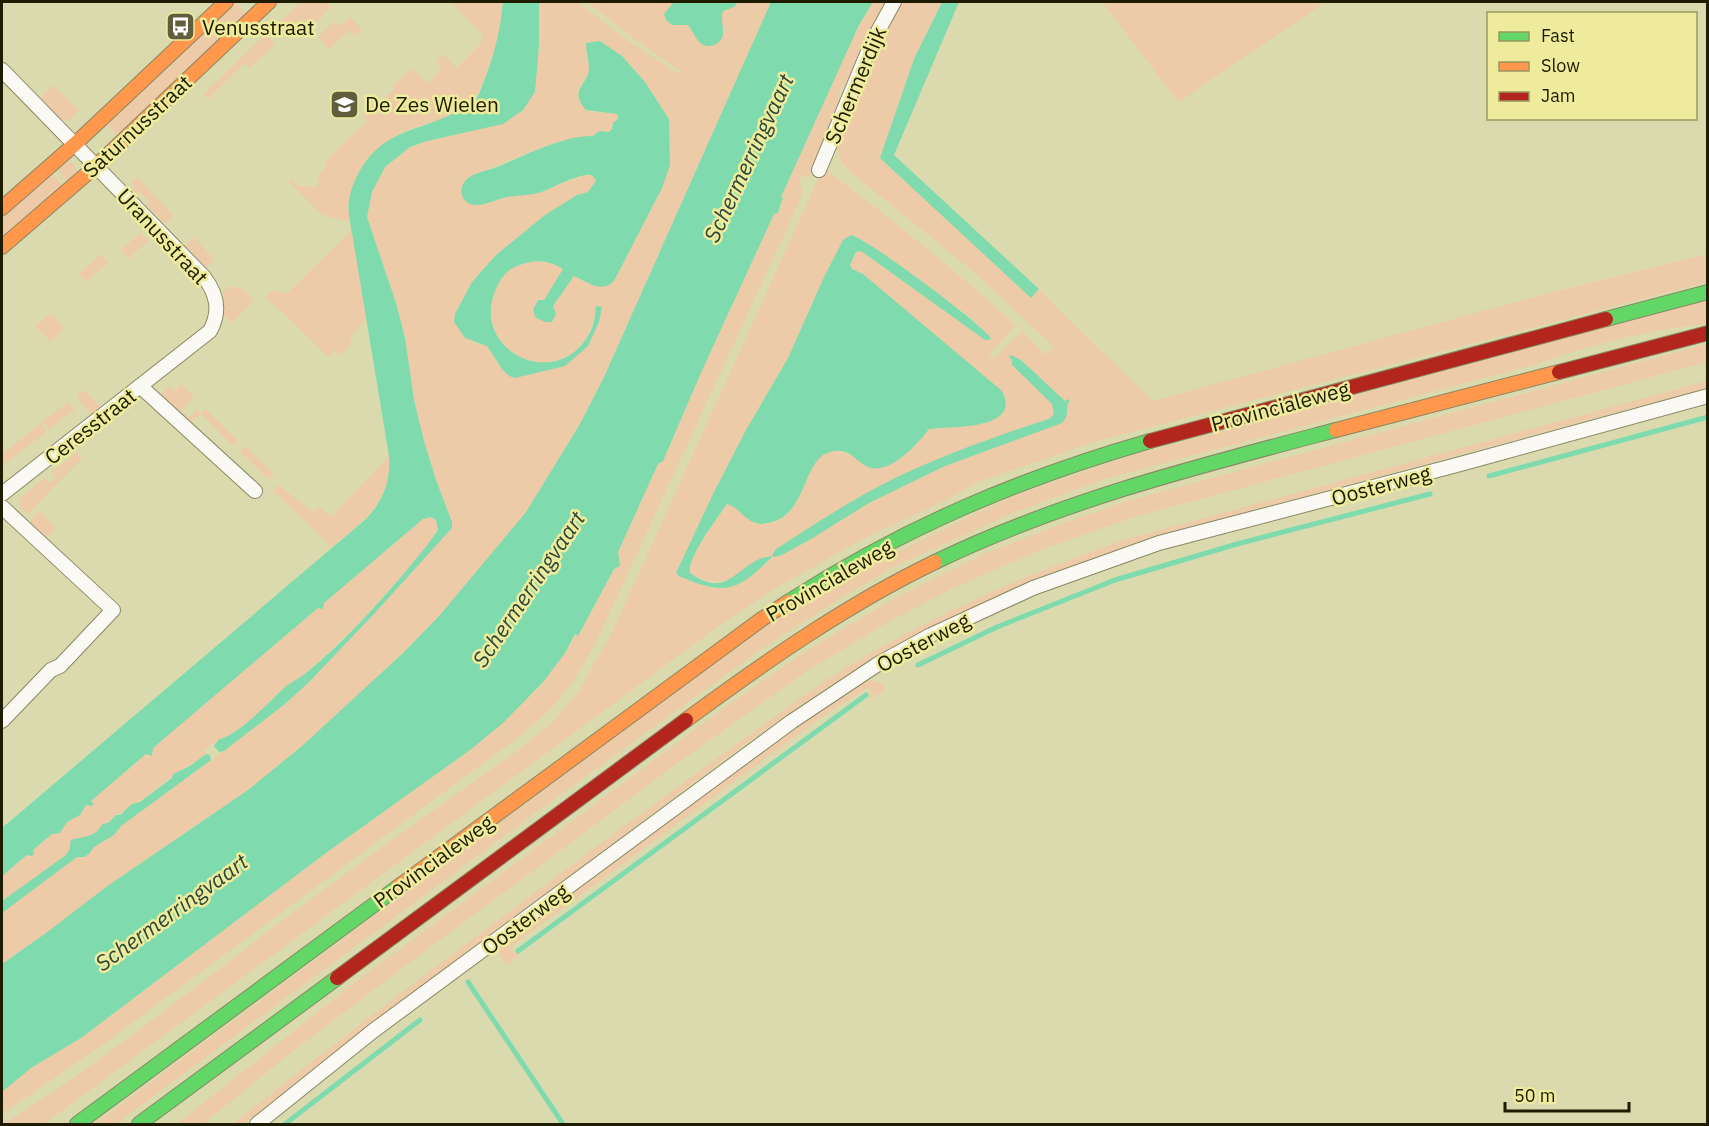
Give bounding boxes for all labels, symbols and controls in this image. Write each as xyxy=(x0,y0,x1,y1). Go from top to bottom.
bus stop icon: Venusstraat xyxy=(165,11,197,43)
legend xyxy=(1487,12,1697,120)
place label: Venusstraat xyxy=(202,13,315,41)
street label: Schermerdijk xyxy=(818,22,892,148)
text: Fast xyxy=(1541,24,1575,47)
text: Slow xyxy=(1541,54,1580,77)
street label: Saturnusstraat xyxy=(77,68,197,184)
water label: Schermerringvaart xyxy=(696,69,800,246)
text: Jam xyxy=(1541,84,1576,107)
school or university icon: De Zes Wielen xyxy=(328,88,360,120)
place label: De Zes Wielen xyxy=(365,90,499,118)
street label: Uranusstraat xyxy=(111,182,215,290)
street label: Provincialeweg xyxy=(1208,374,1352,438)
street label: Ceresstraat xyxy=(39,382,141,470)
street label: Oosterweg xyxy=(1328,458,1434,512)
water label: Schermerringvaart xyxy=(465,505,591,672)
street label: Provincialeweg xyxy=(760,532,898,628)
street label: Oosterweg xyxy=(871,606,975,678)
street label: Provincialeweg xyxy=(367,808,499,914)
water label: Schermerringvaart xyxy=(89,846,254,977)
street label: Oosterweg xyxy=(476,877,574,961)
scale bar xyxy=(1505,1075,1630,1113)
text: 50 m xyxy=(1514,1084,1556,1107)

